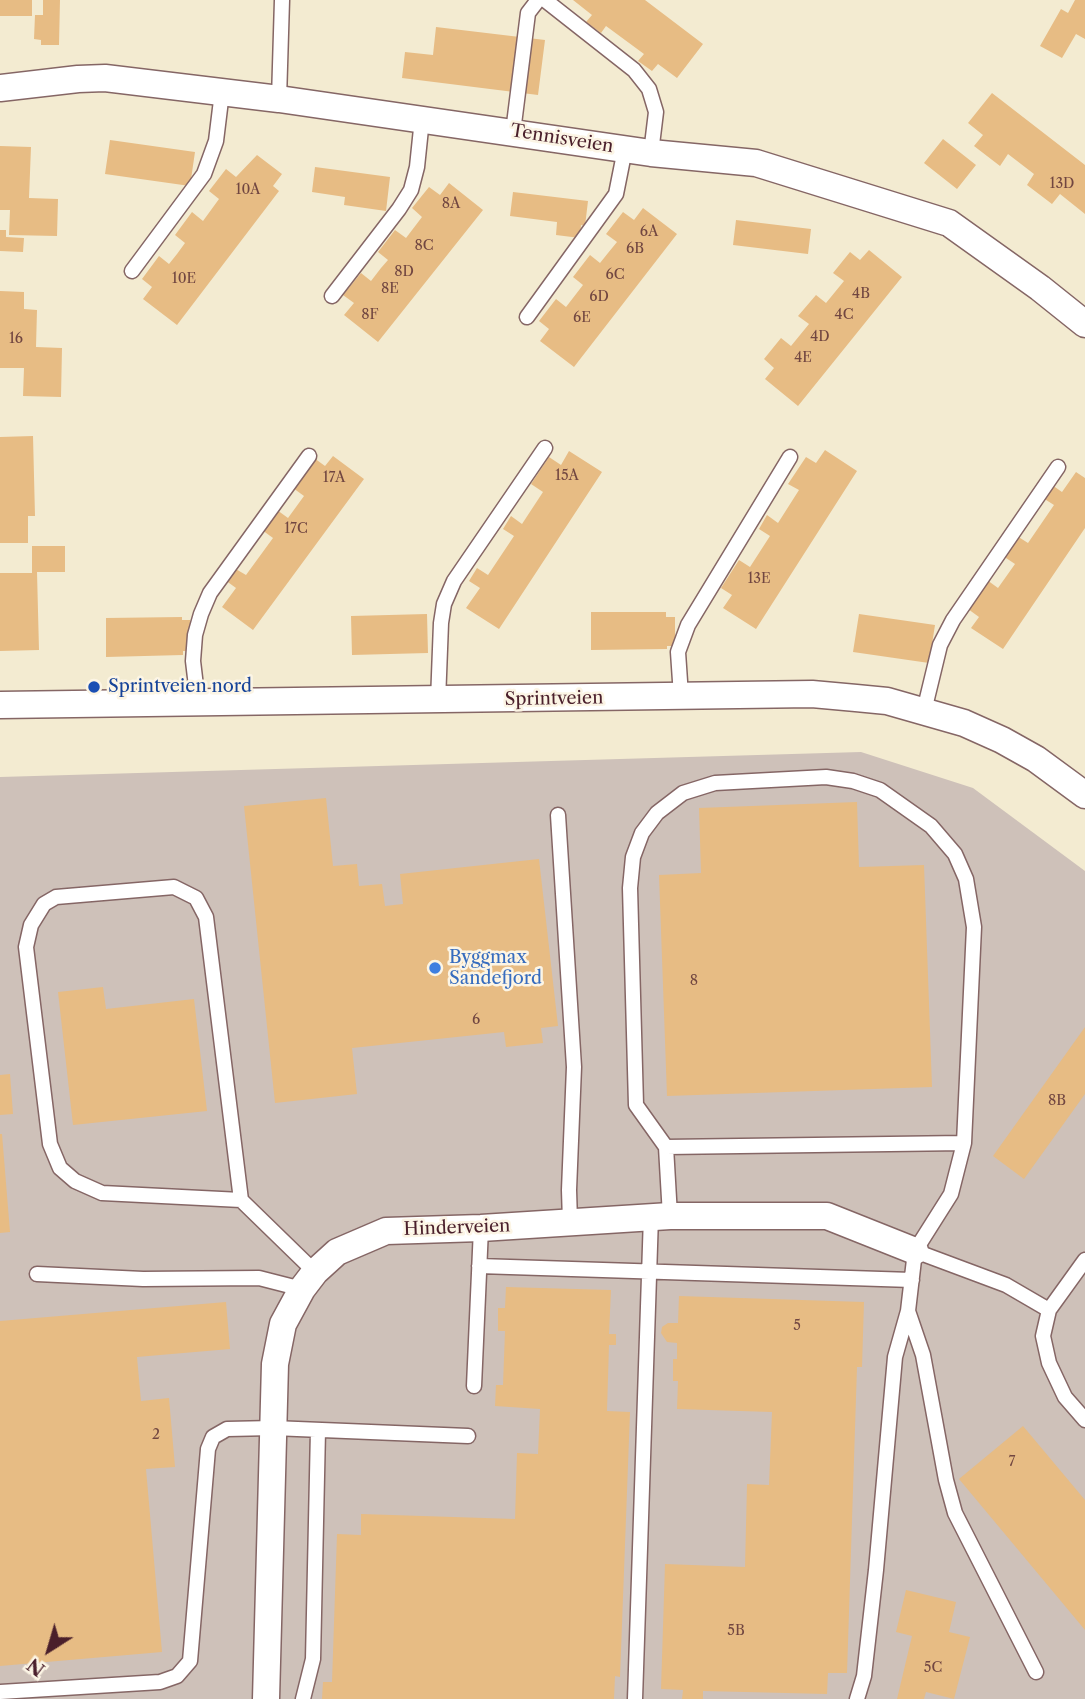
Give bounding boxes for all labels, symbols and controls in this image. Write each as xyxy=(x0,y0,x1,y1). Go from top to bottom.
street label: Tennisveien xyxy=(509,120,615,158)
house number: 13D xyxy=(1050,176,1074,192)
house number: 10A xyxy=(236,182,260,198)
house number: 8A xyxy=(442,196,460,212)
house number: 6A xyxy=(640,224,658,240)
house number: 8C xyxy=(414,238,434,254)
house number: 6B xyxy=(626,241,644,257)
house number: 8D xyxy=(394,264,414,280)
house number: 6C xyxy=(606,267,624,283)
house number: 10E xyxy=(172,271,196,287)
house number: 8E xyxy=(381,281,399,297)
house number: 4B xyxy=(852,286,870,302)
house number: 6D xyxy=(589,289,609,305)
house number: 8F xyxy=(361,307,379,323)
house number: 4C xyxy=(835,307,853,323)
house number: 6E xyxy=(573,310,591,326)
house number: 4D xyxy=(810,329,830,345)
house number: 16 xyxy=(9,331,23,347)
house number: 4E xyxy=(794,350,812,366)
house number: 15A xyxy=(555,468,579,484)
house number: 17A xyxy=(323,470,345,486)
house number: 17C xyxy=(284,521,308,537)
house number: 13E xyxy=(747,571,771,587)
place label: Sprintveien nord xyxy=(108,676,252,698)
marker: Sprintveien nord xyxy=(86,679,102,695)
street label: Sprintveien xyxy=(504,687,604,711)
place label: Byggmax Sandefjord xyxy=(449,947,542,990)
marker: Byggmax Sandefjord xyxy=(427,960,443,976)
house number: 8 xyxy=(690,973,698,989)
house number: 6 xyxy=(472,1012,480,1028)
house number: 8B xyxy=(1048,1093,1066,1109)
street label: Hinderveien xyxy=(403,1215,511,1241)
house number: 5 xyxy=(793,1318,801,1334)
house number: 2 xyxy=(152,1427,160,1443)
house number: 7 xyxy=(1009,1454,1015,1470)
north arrow xyxy=(14,1615,84,1685)
house number: 5B xyxy=(727,1623,745,1639)
text: N xyxy=(23,1653,50,1681)
house number: 5C xyxy=(924,1660,942,1676)

